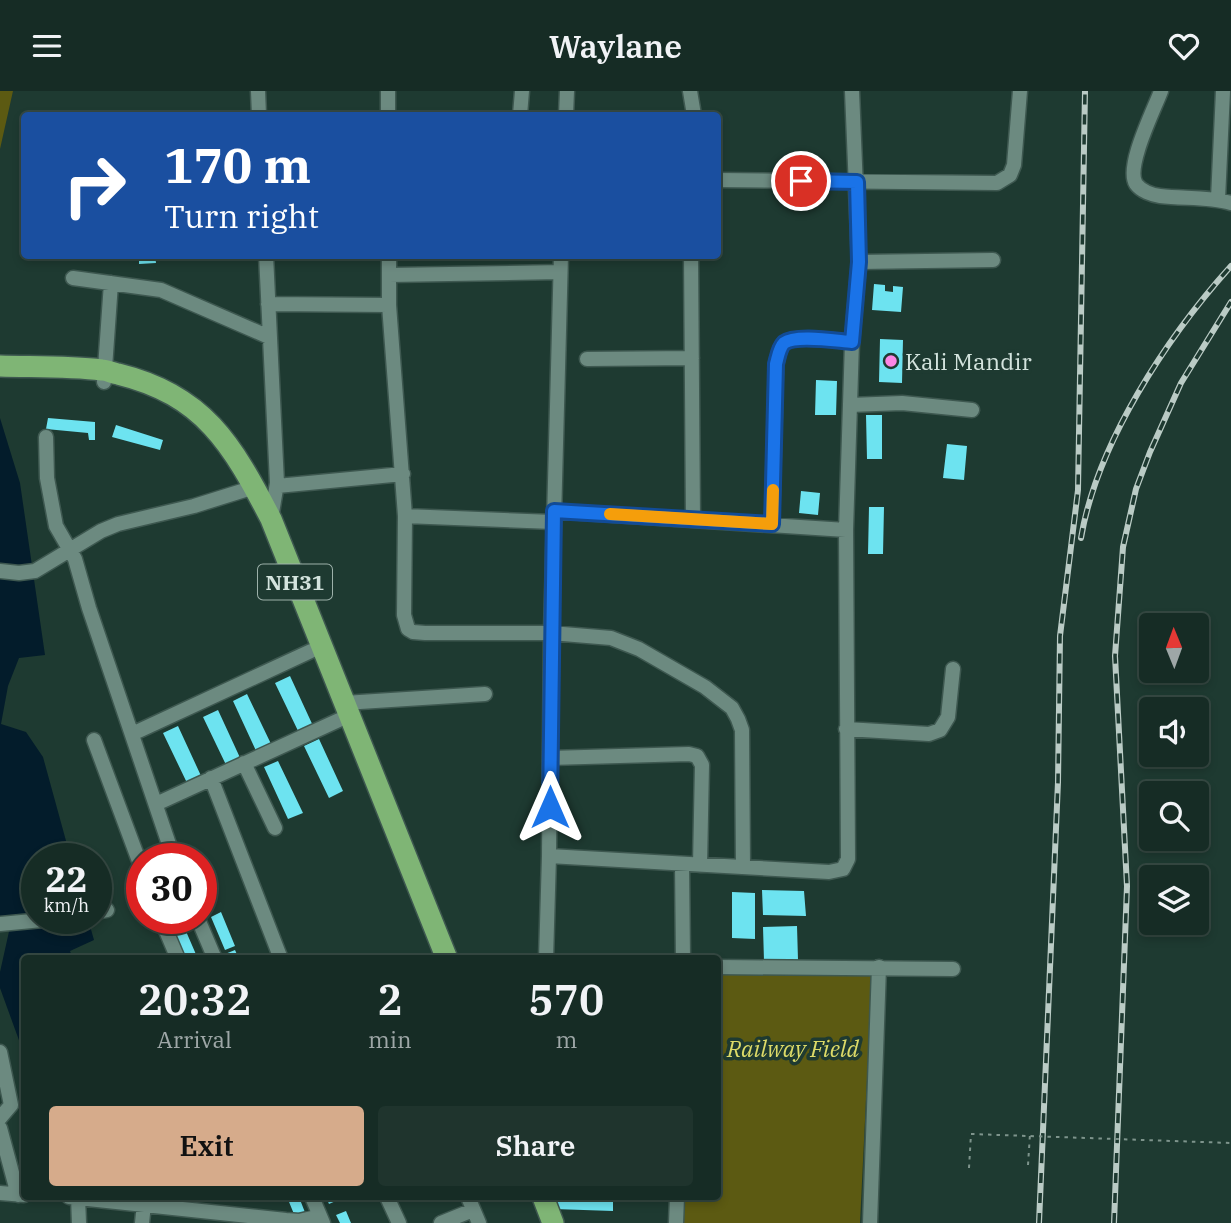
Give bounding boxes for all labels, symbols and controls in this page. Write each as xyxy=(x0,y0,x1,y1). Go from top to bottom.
text: Waylane xyxy=(549,25,682,67)
icon: menu xyxy=(28,27,66,65)
icon: heart xyxy=(1165,27,1203,65)
text: 170 m xyxy=(164,133,311,196)
icon: right xyxy=(49,140,140,231)
pin xyxy=(771,151,831,211)
icon: arrive xyxy=(782,162,820,200)
text: Turn right xyxy=(164,195,319,237)
place label: Kali Mandir xyxy=(905,346,1032,376)
marker: Kali Mandir xyxy=(883,353,899,369)
road number: NH31 xyxy=(258,565,332,599)
north arrow xyxy=(1139,613,1209,683)
map controls xyxy=(1139,613,1209,935)
button: sound xyxy=(1139,697,1209,767)
position arrow xyxy=(513,770,587,844)
button: search xyxy=(1139,781,1209,851)
speed limit sign: 30 xyxy=(126,843,217,934)
text: 22 xyxy=(45,856,88,902)
button: layers xyxy=(1139,865,1209,935)
text: km/h xyxy=(44,894,89,917)
text: 20:32 xyxy=(138,972,251,1027)
text: 2 xyxy=(377,972,402,1027)
text: 570 xyxy=(529,972,604,1027)
text: Arrival xyxy=(157,1024,232,1054)
text: min xyxy=(368,1024,412,1054)
text: m xyxy=(555,1024,577,1054)
park label: Railway Field xyxy=(726,1033,859,1063)
button: Exit xyxy=(49,1106,364,1186)
button: Share xyxy=(378,1106,693,1186)

